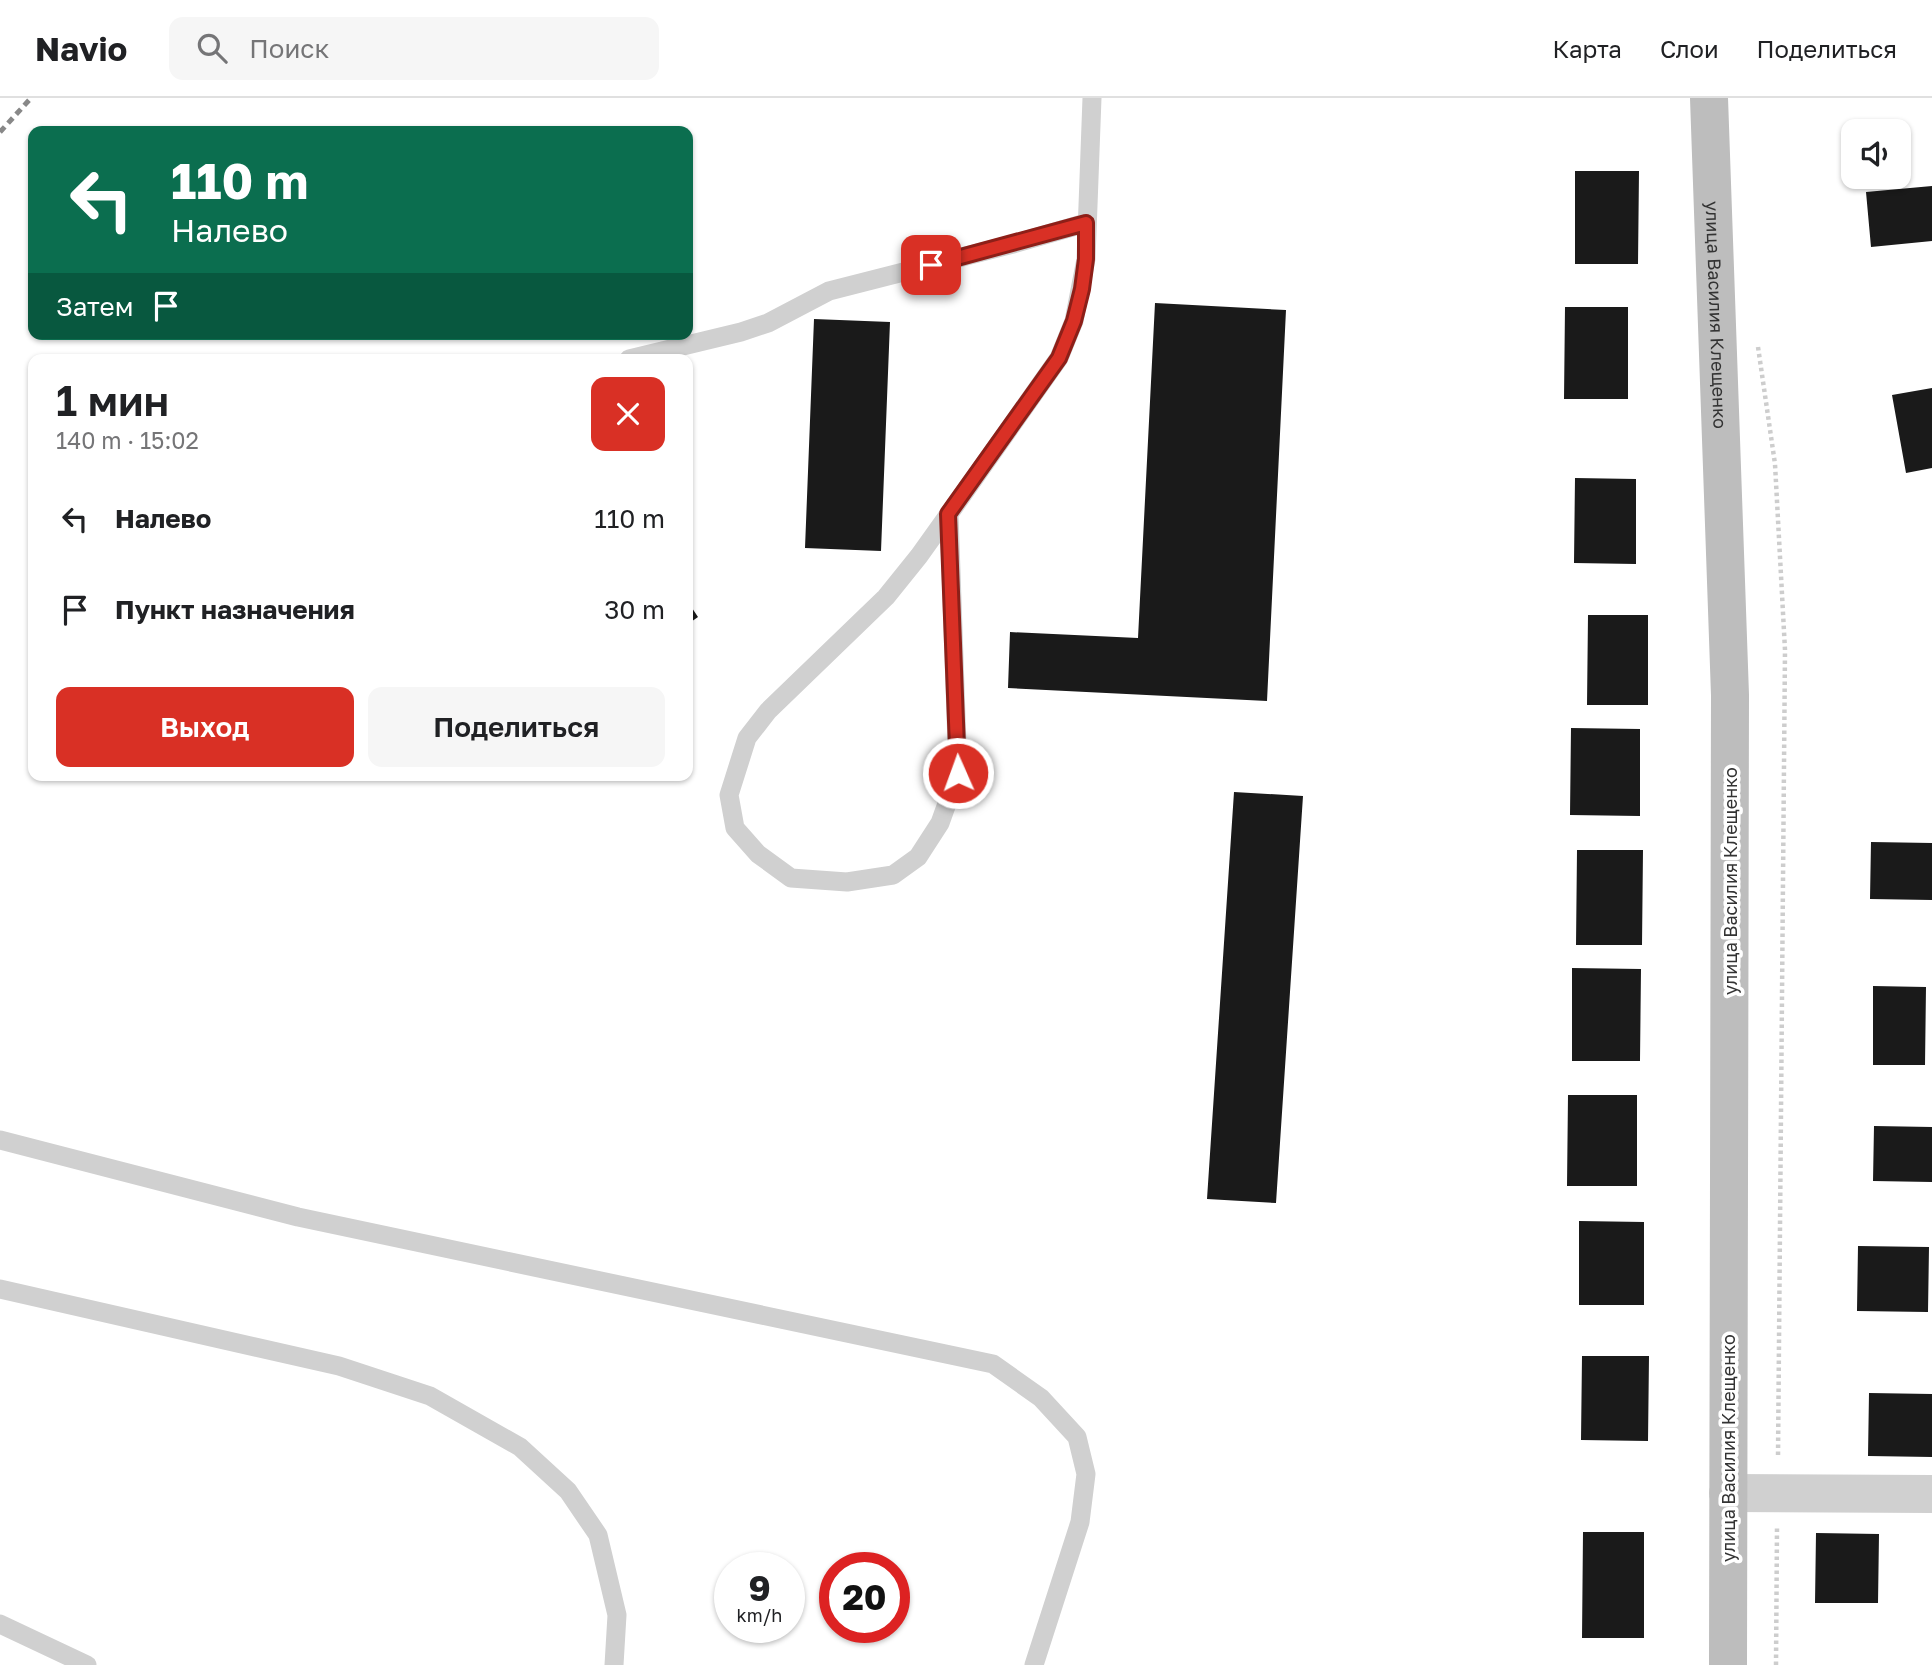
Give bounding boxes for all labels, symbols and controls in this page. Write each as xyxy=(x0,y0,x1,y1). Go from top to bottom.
search box xyxy=(169,17,659,80)
text: Navio xyxy=(35,29,127,68)
icon: search xyxy=(193,29,231,67)
text: Поиск xyxy=(249,33,329,64)
text: Карта xyxy=(1552,34,1622,63)
text: Слои xyxy=(1660,34,1719,63)
text: Поделиться xyxy=(1757,34,1897,63)
map controls xyxy=(1841,119,1911,189)
button: sound xyxy=(1841,119,1911,189)
text: 110 m xyxy=(171,151,308,210)
icon: left xyxy=(56,154,147,245)
street label: улица Василия Клещенко xyxy=(1702,201,1732,429)
text: Налево xyxy=(171,211,288,249)
pin xyxy=(901,235,961,295)
icon: arrive xyxy=(912,246,950,284)
icon: arrive xyxy=(147,287,185,325)
text: Затем xyxy=(56,291,133,322)
text: 1 мин xyxy=(56,375,169,425)
button: close xyxy=(591,377,665,451)
text: 140 m · 15:02 xyxy=(56,426,199,454)
icon: left xyxy=(56,500,94,538)
text: Налево xyxy=(115,503,211,534)
text: 110 m xyxy=(594,503,665,534)
icon: arrive xyxy=(56,591,94,629)
text: Пункт назначения xyxy=(115,594,355,625)
text: 30 m xyxy=(604,594,665,625)
button: Выход xyxy=(56,687,354,767)
button: Поделиться xyxy=(368,687,665,767)
position arrow xyxy=(921,736,995,810)
street label: улица Василия Клещенко xyxy=(1719,767,1741,995)
street label: улица Василия Клещенко xyxy=(1717,1334,1739,1562)
speed limit sign: 20 xyxy=(819,1552,910,1643)
text: 9 xyxy=(748,1567,771,1609)
text: km/h xyxy=(737,1604,782,1626)

